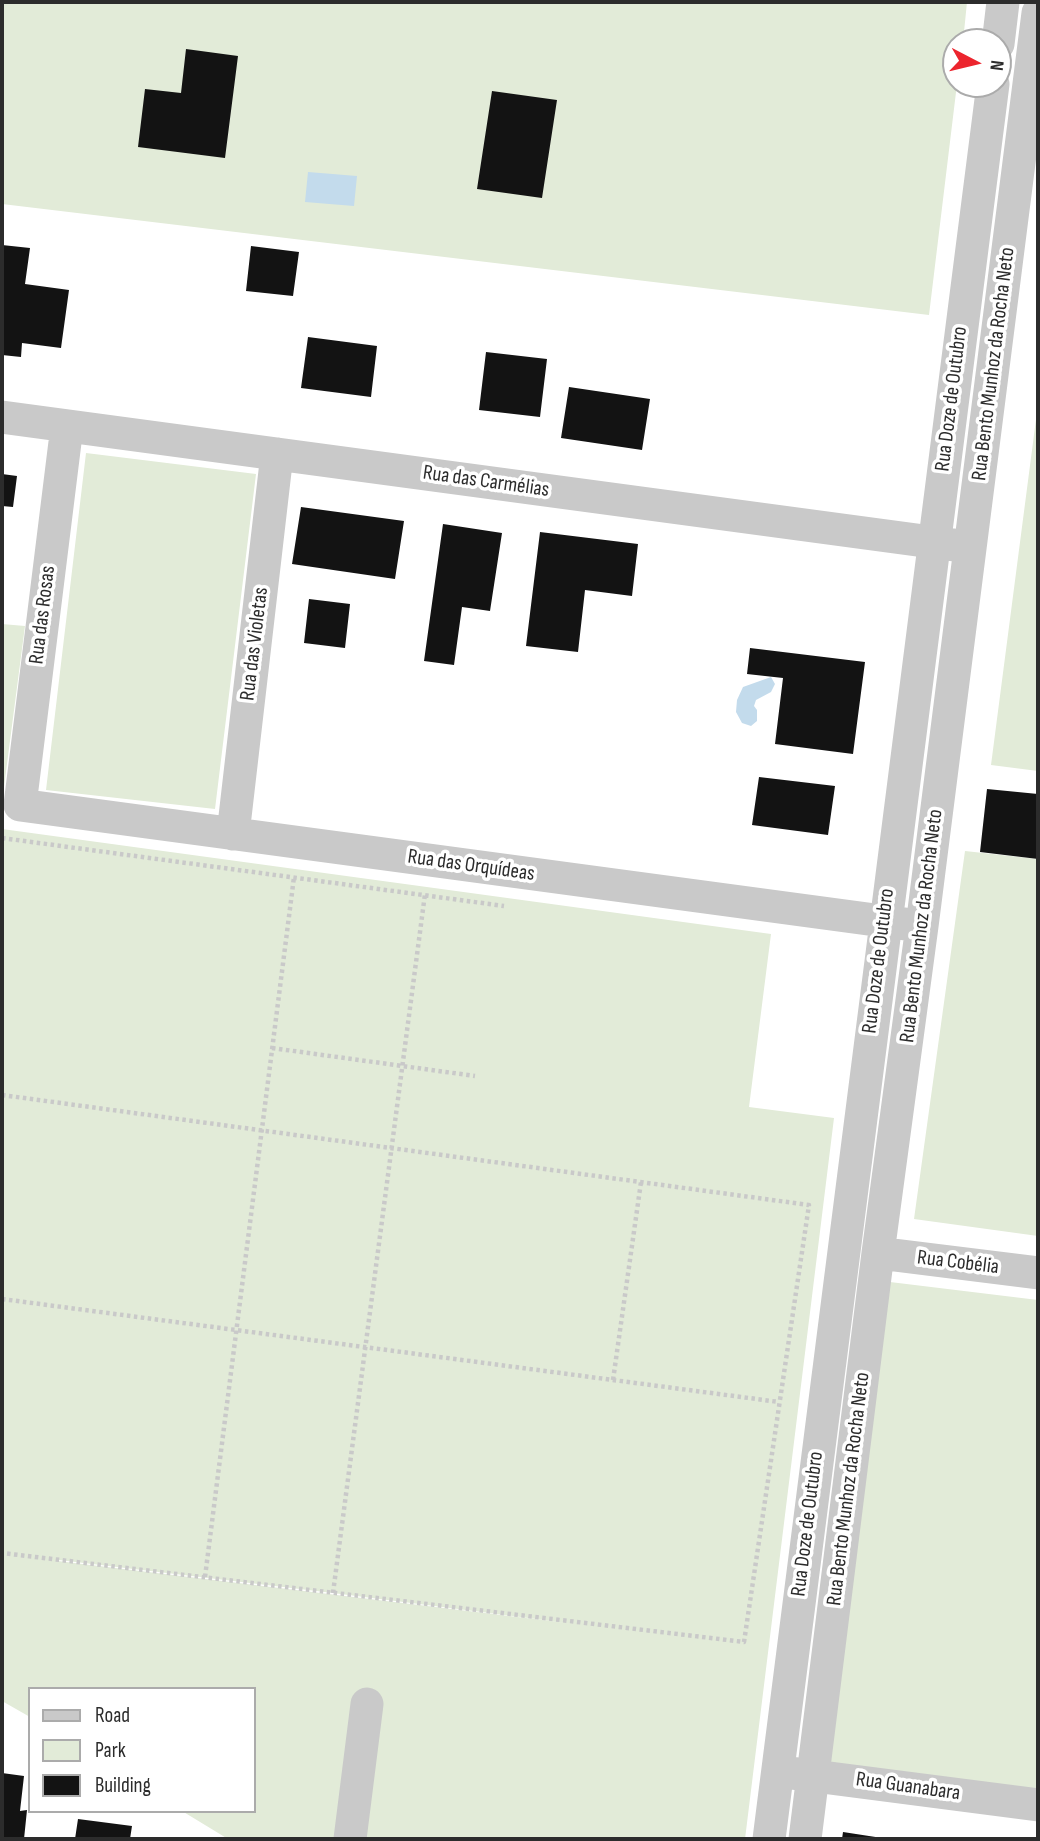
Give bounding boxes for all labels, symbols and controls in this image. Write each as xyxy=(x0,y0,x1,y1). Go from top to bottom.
north arrow xyxy=(942,28,1012,98)
text: N xyxy=(984,59,1008,72)
street label: Rua Bento Munhoz da Rocha Neto xyxy=(967,246,1021,482)
street label: Rua Doze de Outubro xyxy=(931,325,973,473)
street label: Rua das Carmélias xyxy=(421,461,551,503)
street label: Rua das Rosas xyxy=(24,564,62,666)
street label: Rua das Violetas xyxy=(236,586,274,702)
street label: Rua Bento Munhoz da Rocha Neto xyxy=(895,808,949,1044)
street label: Rua das Orquídeas xyxy=(406,845,536,887)
street label: Rua Doze de Outubro xyxy=(858,887,900,1035)
street label: Rua Cobélia xyxy=(916,1245,1000,1281)
street label: Rua Bento Munhoz da Rocha Neto xyxy=(822,1371,876,1607)
street label: Rua Doze de Outubro xyxy=(787,1450,829,1598)
legend xyxy=(28,1687,256,1813)
text: Road xyxy=(95,1703,130,1728)
text: Park xyxy=(95,1738,126,1763)
street label: Rua Guanabara xyxy=(854,1767,962,1807)
text: Building xyxy=(95,1773,151,1798)

